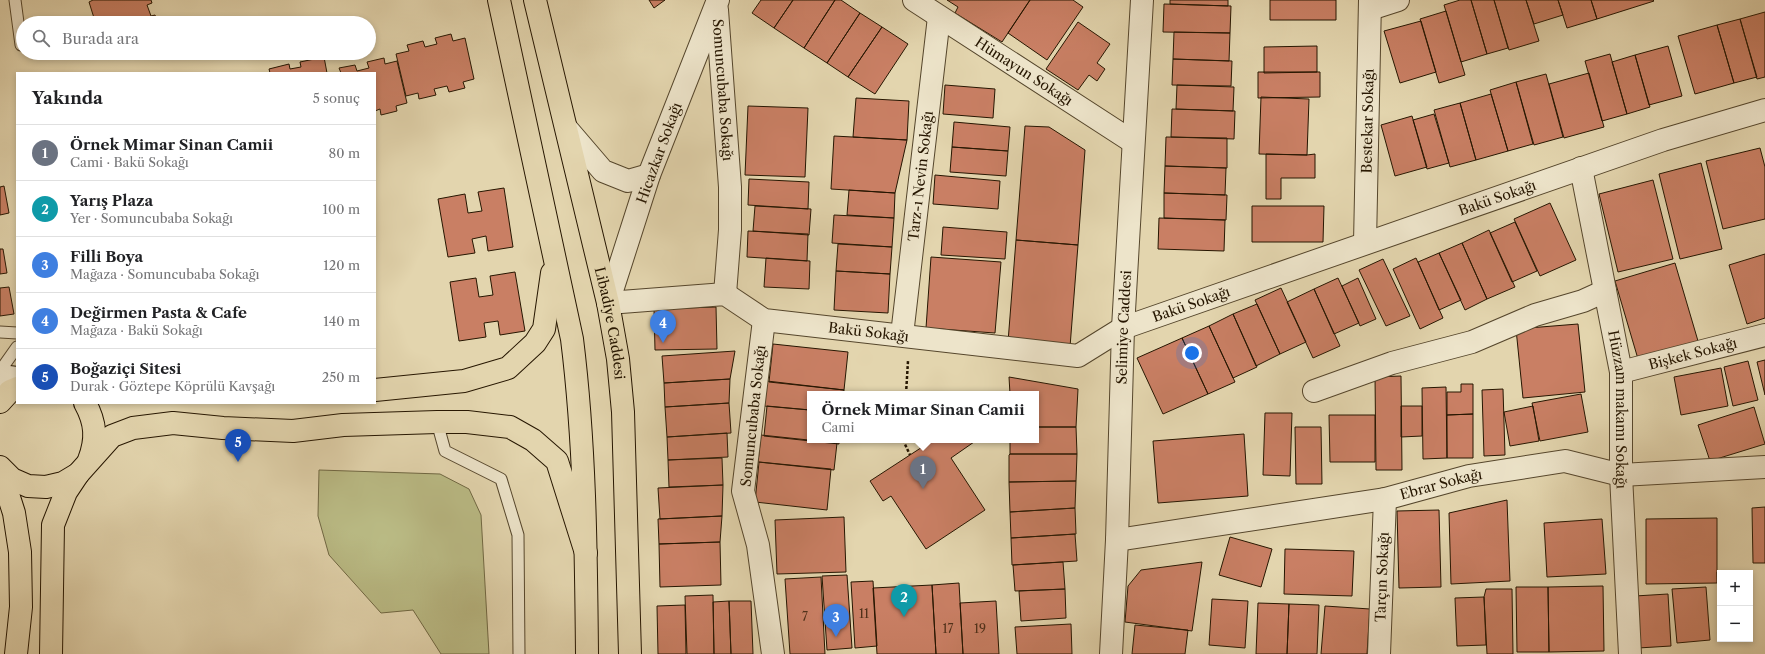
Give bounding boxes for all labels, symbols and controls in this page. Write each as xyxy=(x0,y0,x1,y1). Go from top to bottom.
search box xyxy=(16,16,376,60)
street label: Somuncubaba Sokağı xyxy=(709,18,737,161)
icon: search xyxy=(30,27,52,49)
text: Burada ara xyxy=(62,29,139,48)
street label: Hümayun Sokağı xyxy=(972,33,1076,110)
street label: Bestekar Sokağı xyxy=(1357,68,1378,174)
text: Yakında xyxy=(32,88,103,108)
text: 5 sonuç xyxy=(313,90,360,106)
street label: Hicazkar Sokağı xyxy=(632,100,686,206)
street label: Tarz-ı Nevin Sokağı xyxy=(904,110,937,242)
text: Örnek Mimar Sinan Camii xyxy=(70,135,273,154)
text: 1 xyxy=(42,145,48,161)
text: 80 m xyxy=(328,145,360,161)
text: Cami · Bakü Sokağı xyxy=(70,154,189,170)
street label: Bakü Sokağı xyxy=(1456,176,1538,220)
text: Yarış Plaza xyxy=(70,191,153,210)
text: 2 xyxy=(41,201,49,217)
text: 100 m xyxy=(322,201,360,217)
text: Yer · Somuncubaba Sokağı xyxy=(70,210,233,226)
text: Filli Boya xyxy=(70,247,143,266)
text: 3 xyxy=(41,257,49,273)
text: 120 m xyxy=(323,257,360,273)
street label: Libadiye Caddesi xyxy=(591,265,629,380)
text: Mağaza · Somuncubaba Sokağı xyxy=(70,266,260,282)
street label: Selimiye Caddesi xyxy=(1112,270,1135,385)
street label: Bakü Sokağı xyxy=(1150,282,1232,326)
text: Değirmen Pasta & Cafe xyxy=(70,303,247,322)
pin: 4 xyxy=(650,310,676,343)
text: 4 xyxy=(41,313,49,329)
text: 140 m xyxy=(323,313,360,329)
street label: Bakü Sokağı xyxy=(827,318,910,346)
text: Mağaza · Bakü Sokağı xyxy=(70,322,203,338)
street label: Hüzzam makamı Sokağı xyxy=(1604,329,1631,489)
street label: Bişkek Sokağı xyxy=(1646,334,1739,374)
your location xyxy=(1182,343,1202,363)
street label: Somuncubaba Sokağı xyxy=(737,344,769,488)
text: Boğaziçi Sitesi xyxy=(70,359,181,378)
text: 5 xyxy=(41,369,49,385)
text: 250 m xyxy=(322,369,360,385)
text: Durak · Göztepe Köprülü Kavşağı xyxy=(70,378,275,394)
popup xyxy=(807,391,1039,443)
text: Örnek Mimar Sinan Camii xyxy=(821,400,1025,419)
text: Cami xyxy=(821,419,854,435)
pin: 5 xyxy=(225,429,251,462)
pin: 1 xyxy=(910,456,936,489)
street label: Ebrar Sokağı xyxy=(1398,465,1483,504)
street label: Tarçın Sokağı xyxy=(1371,532,1393,622)
map controls xyxy=(1717,570,1753,642)
button: + xyxy=(1717,570,1753,606)
pin: 2 xyxy=(891,584,917,617)
pin: 3 xyxy=(823,604,849,637)
house number: 11 xyxy=(859,606,869,621)
button: − xyxy=(1717,606,1753,642)
house number: 7 xyxy=(802,609,808,624)
house number: 17 xyxy=(943,621,954,636)
house number: 19 xyxy=(974,621,986,636)

